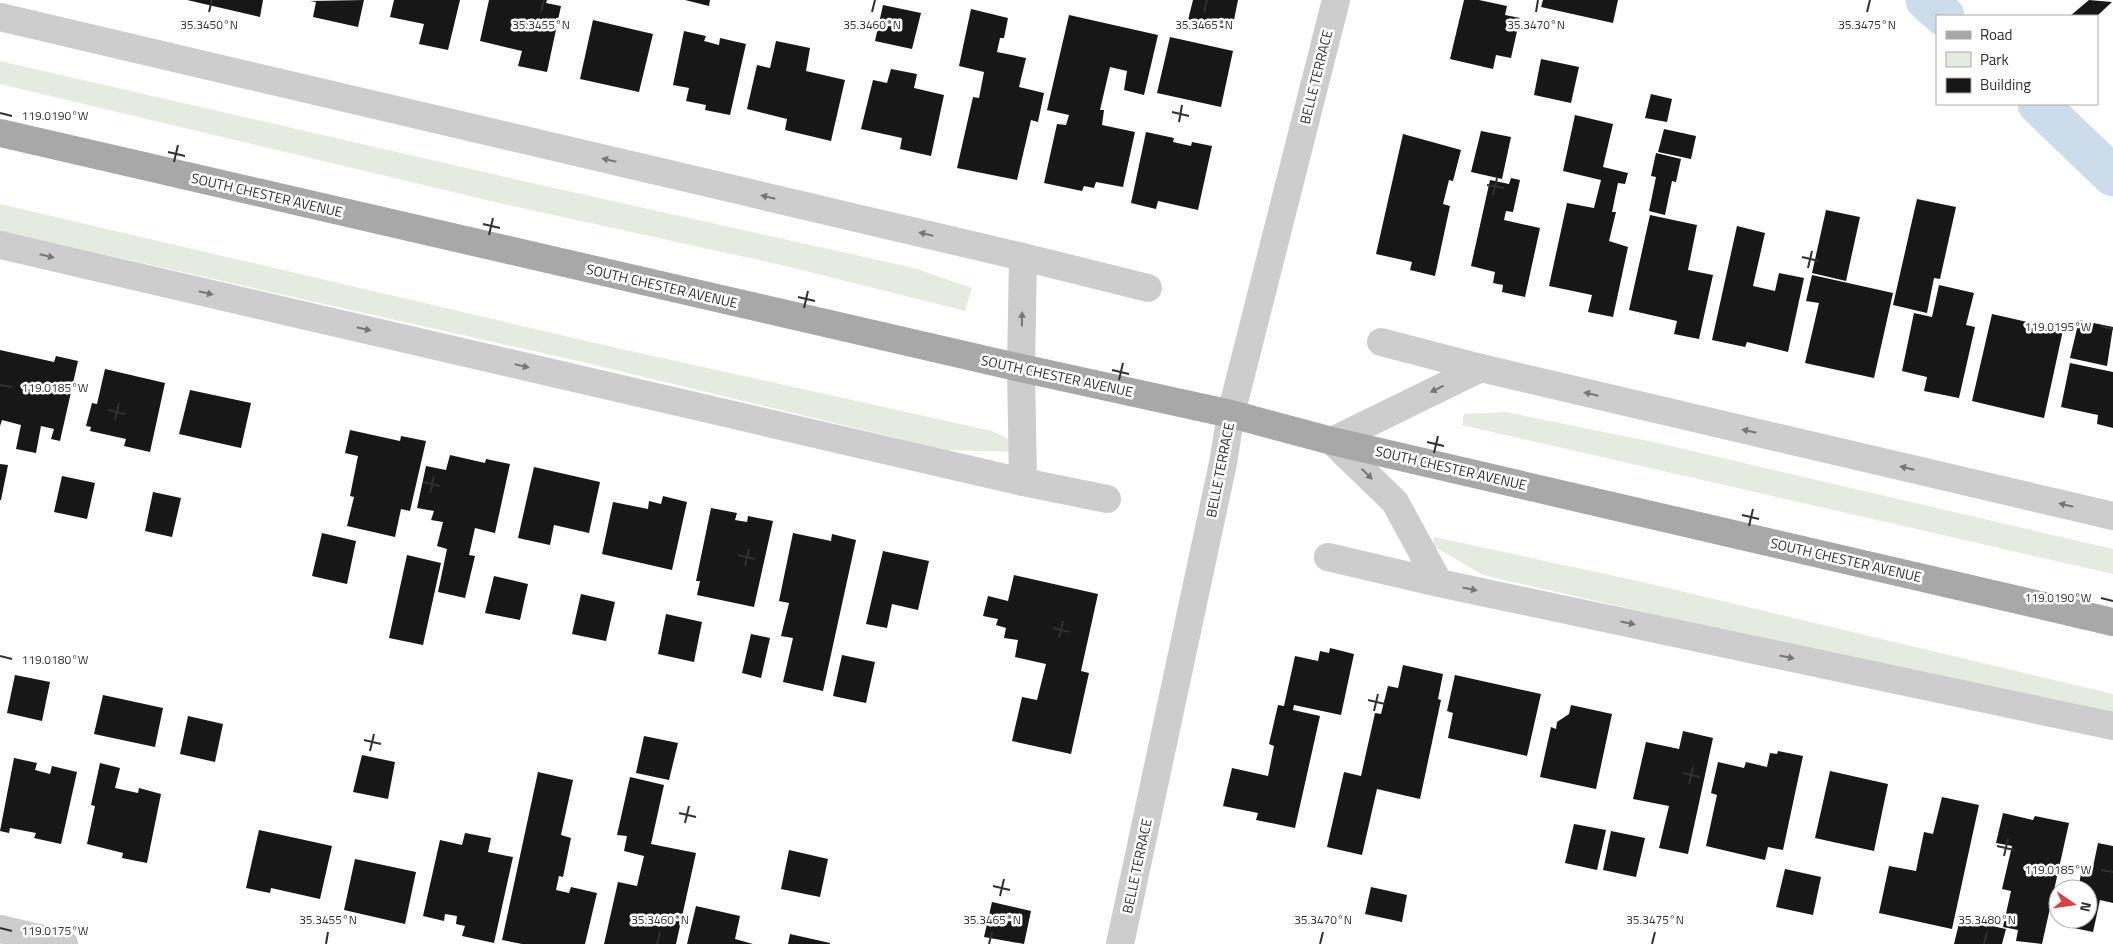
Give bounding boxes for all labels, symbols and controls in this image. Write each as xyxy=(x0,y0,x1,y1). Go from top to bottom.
text: 35.3450°N xyxy=(180,15,238,34)
text: 35.3455°N xyxy=(512,15,570,34)
text: 35.3460°N xyxy=(843,15,901,34)
text: 35.3465°N xyxy=(1175,15,1233,34)
text: 35.3470°N xyxy=(1507,15,1565,34)
text: 35.3475°N xyxy=(1838,15,1896,34)
legend xyxy=(1936,15,2098,105)
text: Road xyxy=(1980,23,2012,46)
street label: BELLE TERRACE xyxy=(1294,27,1337,126)
text: Park xyxy=(1980,48,2009,71)
text: Building xyxy=(1980,73,2031,96)
text: 119.0190°W xyxy=(22,106,89,125)
one-way arrow xyxy=(602,156,617,164)
street label: SOUTH CHESTER AVENUE xyxy=(189,167,345,222)
one-way arrow xyxy=(760,193,775,201)
one-way arrow xyxy=(918,230,933,238)
one-way arrow xyxy=(40,252,55,260)
street label: SOUTH CHESTER AVENUE xyxy=(584,258,740,313)
one-way arrow xyxy=(198,289,213,297)
one-way arrow xyxy=(1018,311,1026,327)
text: 119.0195°W xyxy=(2025,317,2092,336)
one-way arrow xyxy=(357,325,372,333)
street label: SOUTH CHESTER AVENUE xyxy=(979,349,1135,402)
one-way arrow xyxy=(515,362,530,370)
text: 119.0185°W xyxy=(22,378,89,397)
one-way arrow xyxy=(1430,385,1445,393)
one-way arrow xyxy=(1583,390,1598,398)
street label: BELLE TERRACE xyxy=(1200,420,1239,519)
one-way arrow xyxy=(1742,427,1757,435)
street label: SOUTH CHESTER AVENUE xyxy=(1373,440,1529,495)
one-way arrow xyxy=(1900,464,1915,472)
one-way arrow xyxy=(1361,468,1373,480)
one-way arrow xyxy=(2058,501,2073,509)
street label: SOUTH CHESTER AVENUE xyxy=(1768,532,1924,587)
one-way arrow xyxy=(1462,585,1477,593)
text: 119.0190°W xyxy=(2025,588,2092,607)
one-way arrow xyxy=(1621,619,1636,627)
text: 119.0180°W xyxy=(22,650,89,669)
one-way arrow xyxy=(1780,653,1795,661)
street label: BELLE TERRACE xyxy=(1116,816,1157,915)
text: 119.0185°W xyxy=(2025,860,2092,879)
north arrow xyxy=(2048,879,2098,929)
text: N xyxy=(2075,900,2097,914)
text: 35.3455°N xyxy=(299,910,357,929)
text: 35.3460°N xyxy=(631,910,689,929)
text: 35.3465°N xyxy=(963,910,1021,929)
text: 35.3470°N xyxy=(1294,910,1352,929)
text: 35.3475°N xyxy=(1626,910,1684,929)
text: 35.3480°N xyxy=(1958,910,2016,929)
text: 119.0175°W xyxy=(22,921,89,940)

